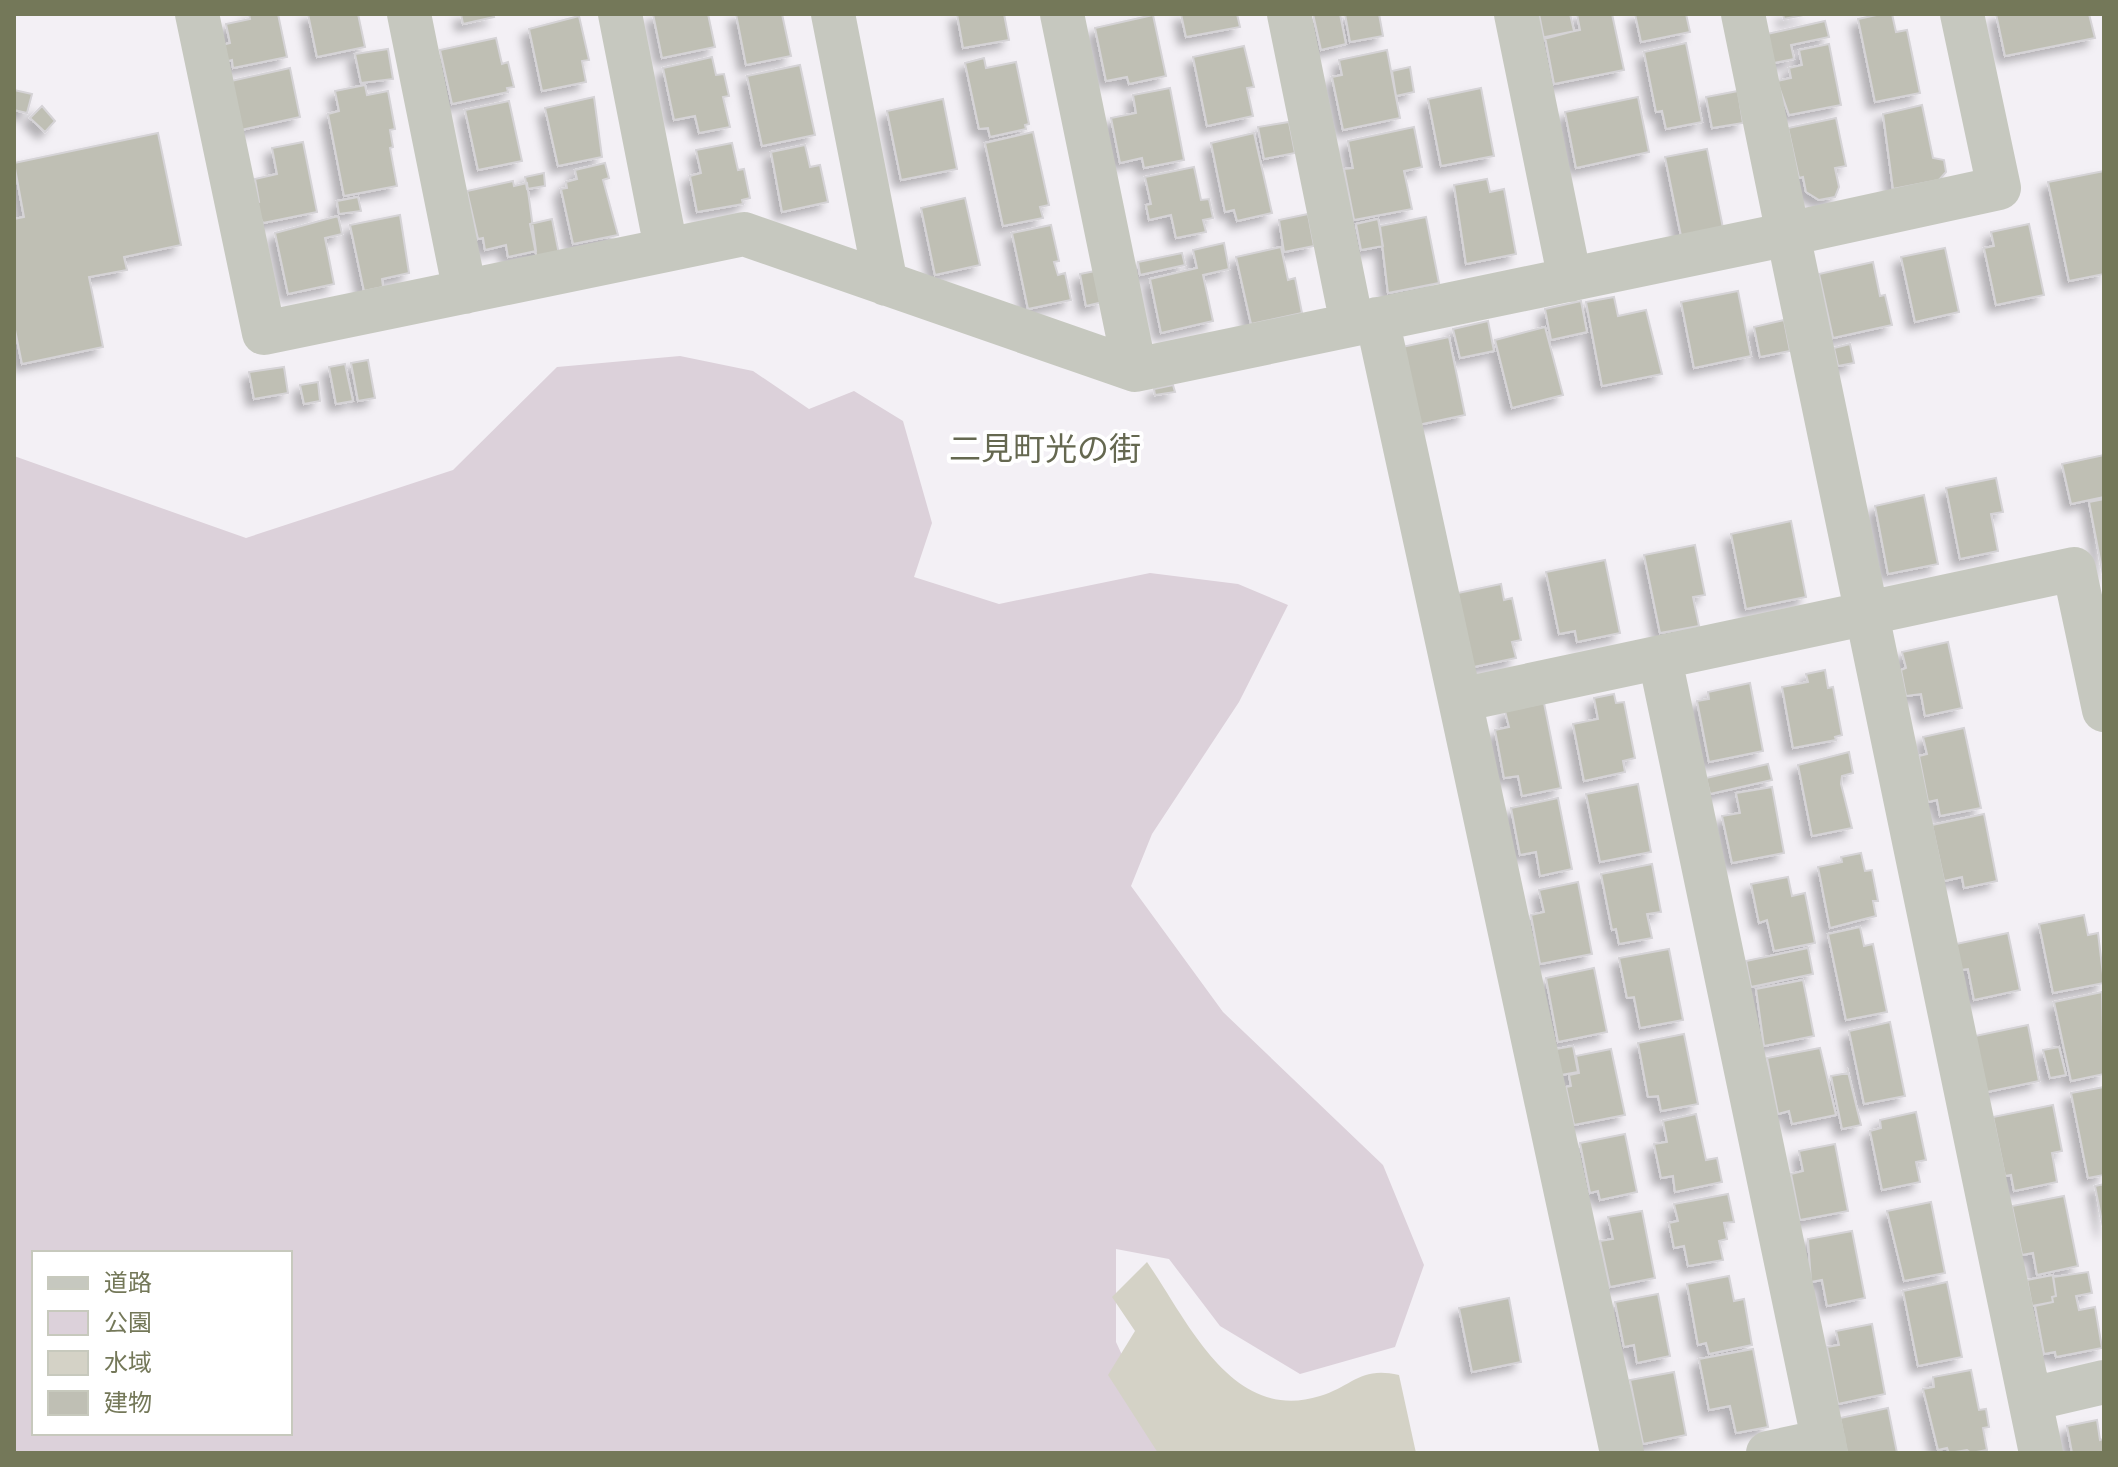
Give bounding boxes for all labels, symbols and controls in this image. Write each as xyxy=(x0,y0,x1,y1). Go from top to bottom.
district label: 二見町光の街 xyxy=(949,427,1141,467)
legend xyxy=(32,1251,292,1435)
text: 道路 xyxy=(104,1267,152,1296)
text: 公園 xyxy=(104,1307,152,1336)
text: 水域 xyxy=(104,1347,152,1376)
text: 建物 xyxy=(104,1387,152,1416)

